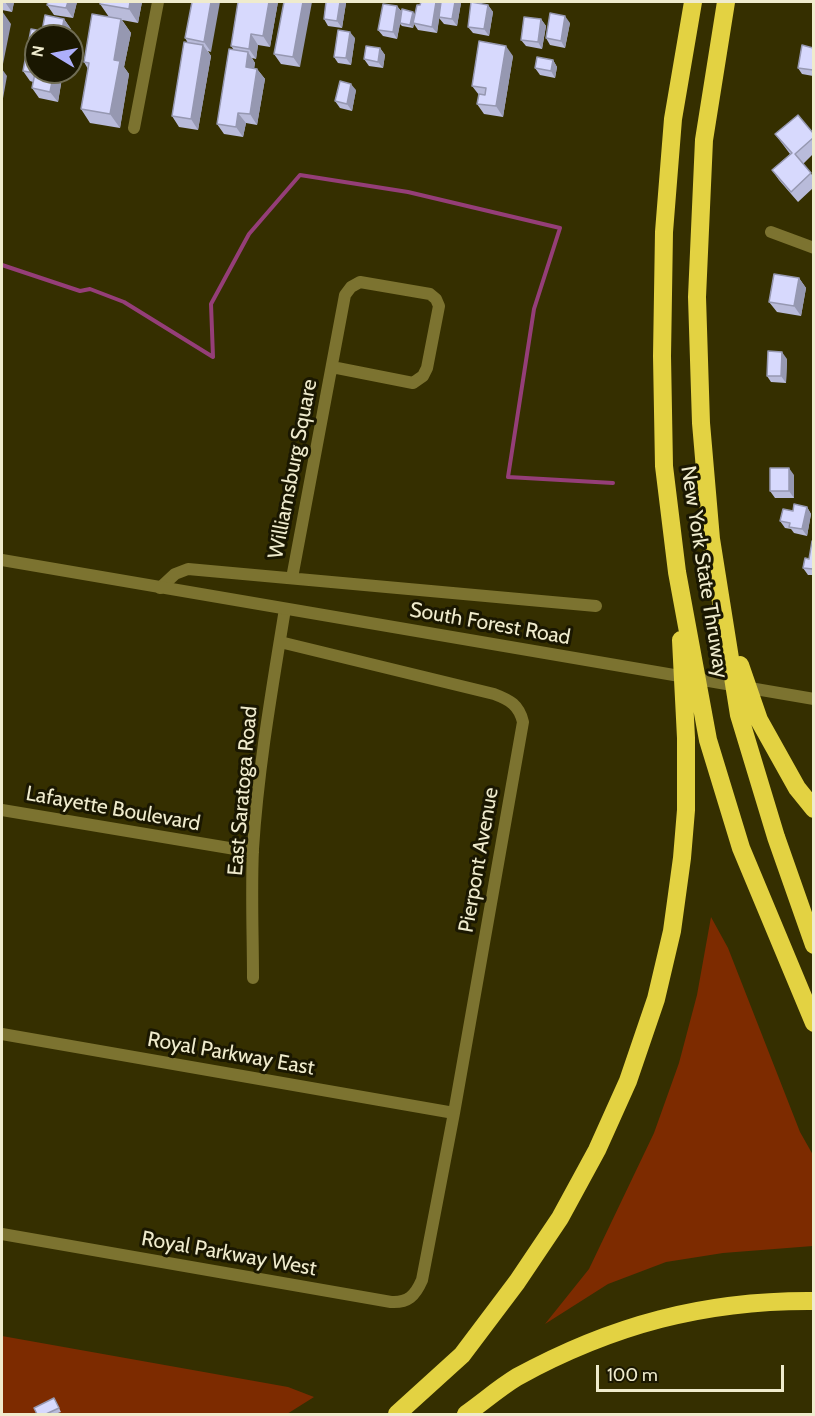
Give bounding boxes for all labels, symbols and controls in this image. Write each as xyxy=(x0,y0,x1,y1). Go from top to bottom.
north arrow xyxy=(24,24,84,84)
text: N xyxy=(27,44,48,58)
street label: Williamsburg Square xyxy=(263,377,323,561)
street label: New York State Thruway xyxy=(675,464,733,680)
street label: South Forest Road xyxy=(408,597,572,651)
street label: East Saratoga Road xyxy=(223,705,263,877)
street label: Lafayette Boulevard xyxy=(24,781,202,837)
street label: Pierpont Avenue xyxy=(454,785,504,935)
street label: Royal Parkway East xyxy=(145,1027,317,1081)
street label: Royal Parkway West xyxy=(139,1226,319,1282)
scale bar xyxy=(599,1353,786,1391)
text: 100 m xyxy=(607,1364,658,1386)

